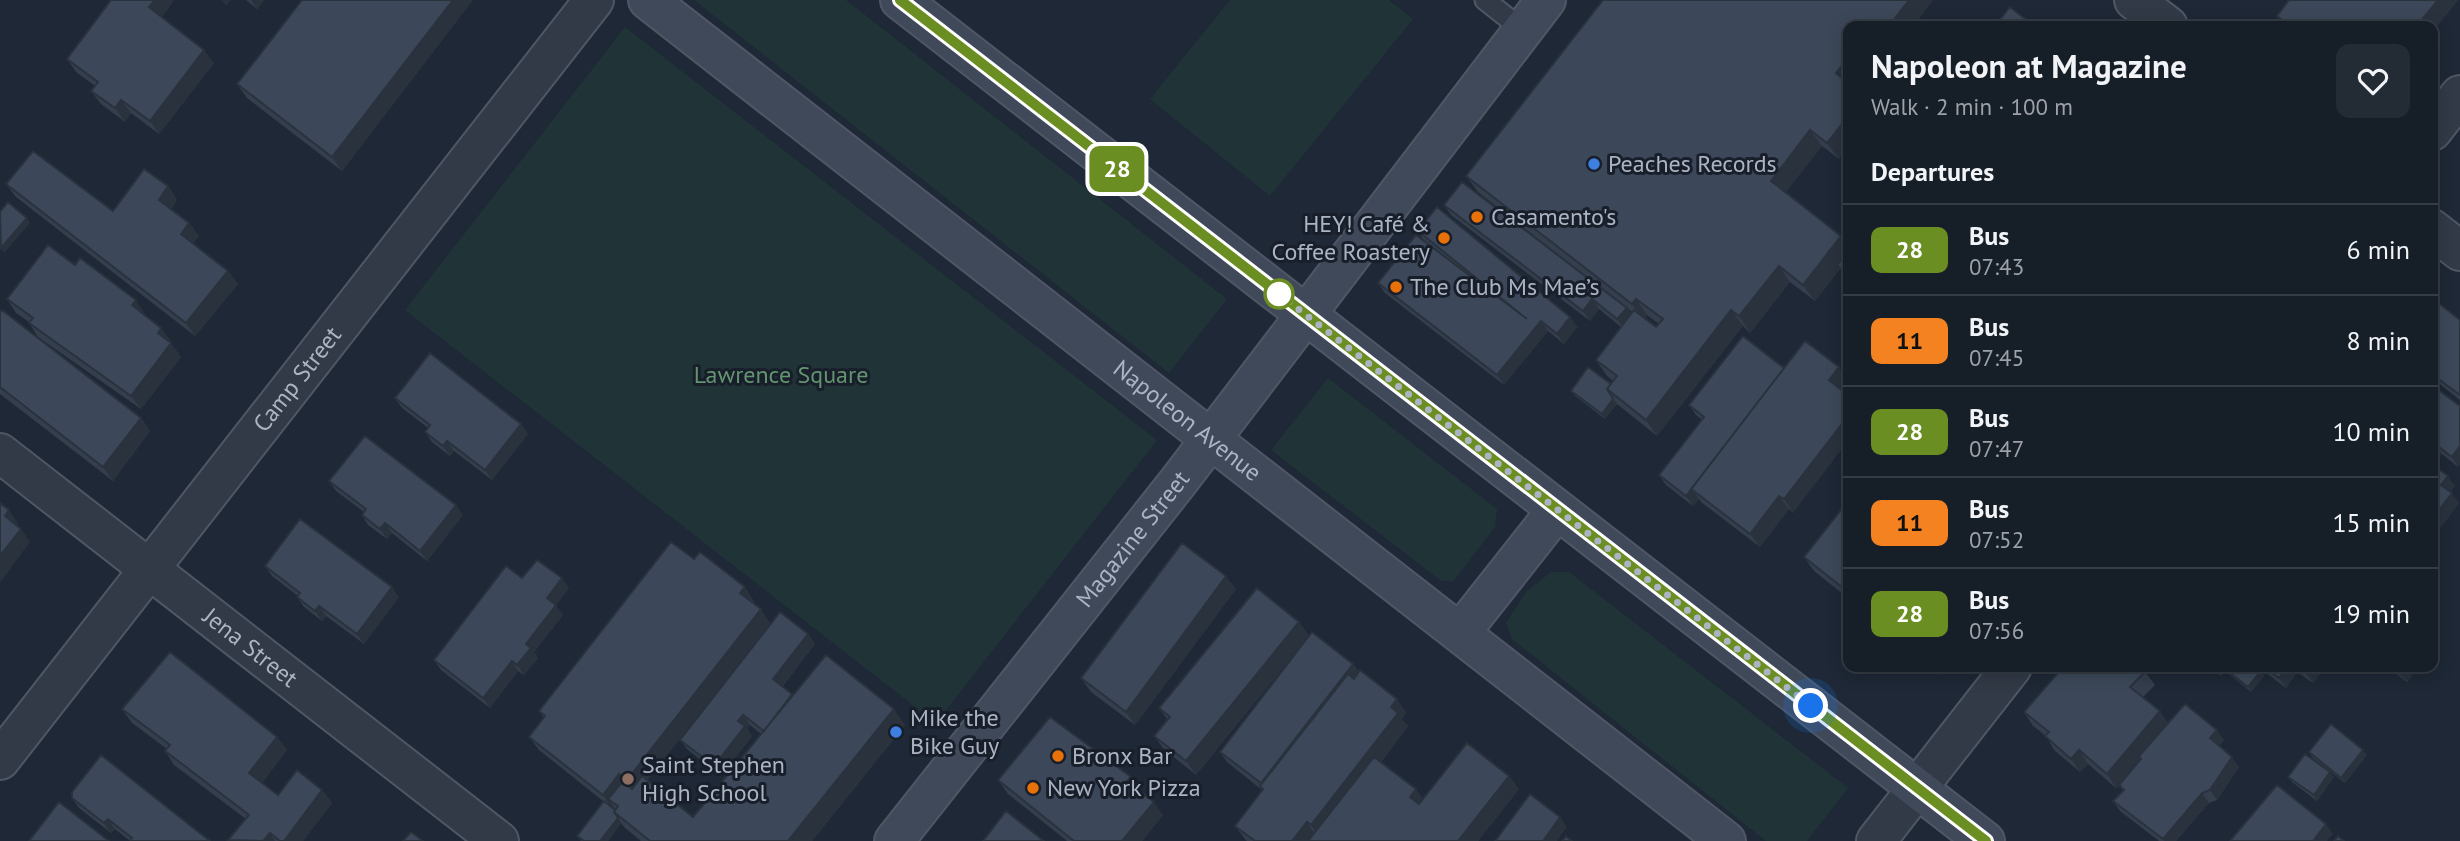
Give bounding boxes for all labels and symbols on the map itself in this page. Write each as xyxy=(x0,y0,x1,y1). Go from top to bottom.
line badge: 28 xyxy=(1086,146,1148,192)
place label: Peaches Records xyxy=(1608,148,1777,179)
marker: Peaches Records xyxy=(1586,156,1602,172)
place label: Casamento's xyxy=(1491,201,1616,232)
place label: HEY! Café & Coffee Roastery xyxy=(1272,208,1430,267)
marker: Casamento's xyxy=(1469,209,1485,225)
marker: HEY! Café & Coffee Roastery xyxy=(1436,230,1452,246)
place label: The Club Ms Mae’s xyxy=(1410,271,1600,302)
unlabelled marker xyxy=(1264,279,1294,309)
marker: The Club Ms Mae’s xyxy=(1388,279,1404,295)
street label: Camp Street xyxy=(246,320,348,438)
street label: Napoleon Avenue xyxy=(1107,353,1268,488)
park label: Lawrence Square xyxy=(694,359,868,390)
street label: Magazine Street xyxy=(1069,464,1196,613)
street label: Jena Street xyxy=(196,600,304,694)
your location xyxy=(1793,688,1828,723)
place label: Mike the Bike Guy xyxy=(910,702,999,761)
marker: Mike the Bike Guy xyxy=(888,724,904,740)
place label: Bronx Bar xyxy=(1072,740,1172,771)
marker: Bronx Bar xyxy=(1050,748,1066,764)
place label: Saint Stephen High School xyxy=(642,749,785,808)
marker: Saint Stephen High School xyxy=(620,771,636,787)
place label: New York Pizza xyxy=(1047,772,1201,803)
marker: New York Pizza xyxy=(1025,780,1041,796)

